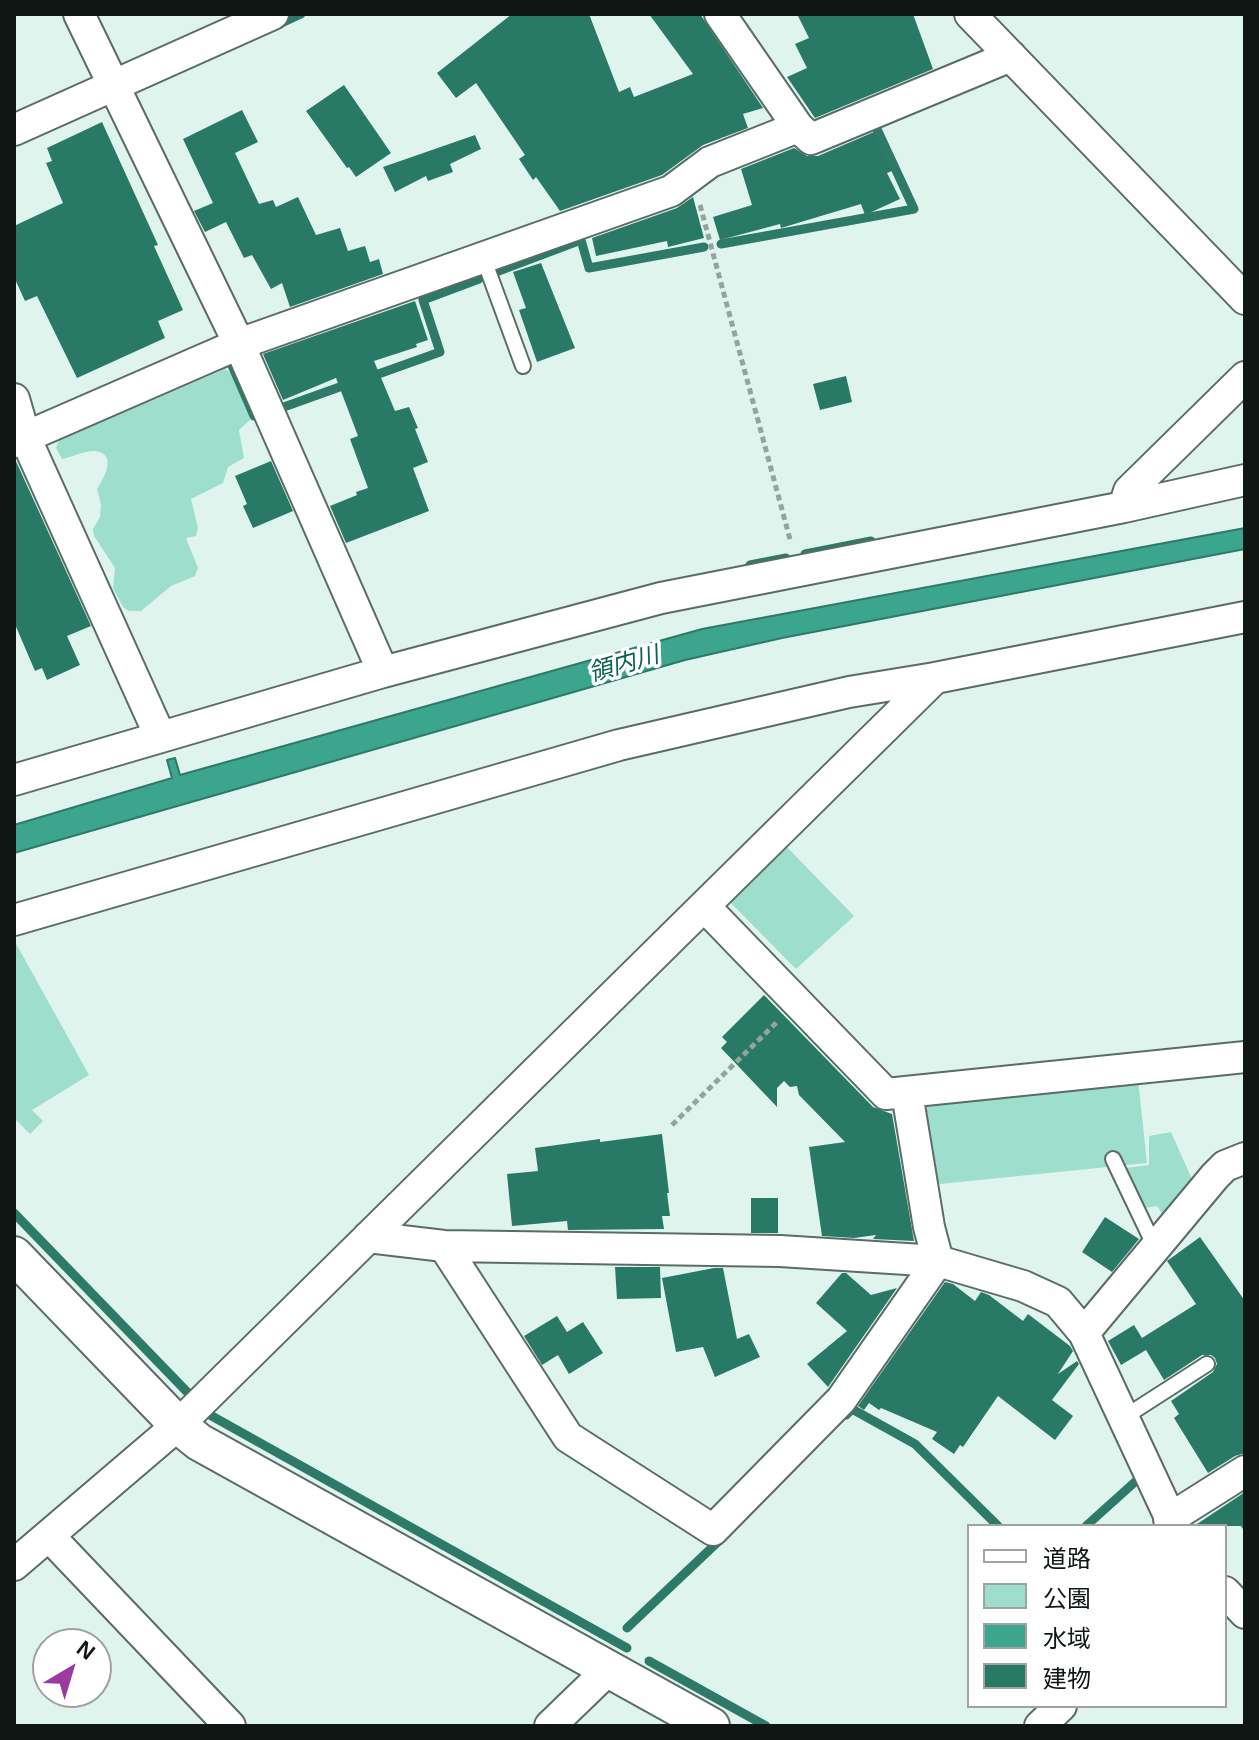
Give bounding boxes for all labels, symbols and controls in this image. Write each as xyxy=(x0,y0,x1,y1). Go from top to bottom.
water label: 領内川 xyxy=(585,641,663,689)
legend xyxy=(967,1524,1227,1708)
text: 道路 xyxy=(1043,1545,1091,1572)
text: 公園 xyxy=(1043,1585,1091,1612)
text: 水域 xyxy=(1043,1625,1091,1652)
north arrow xyxy=(32,1628,112,1708)
text: N xyxy=(72,1636,100,1665)
text: 建物 xyxy=(1043,1665,1091,1692)

